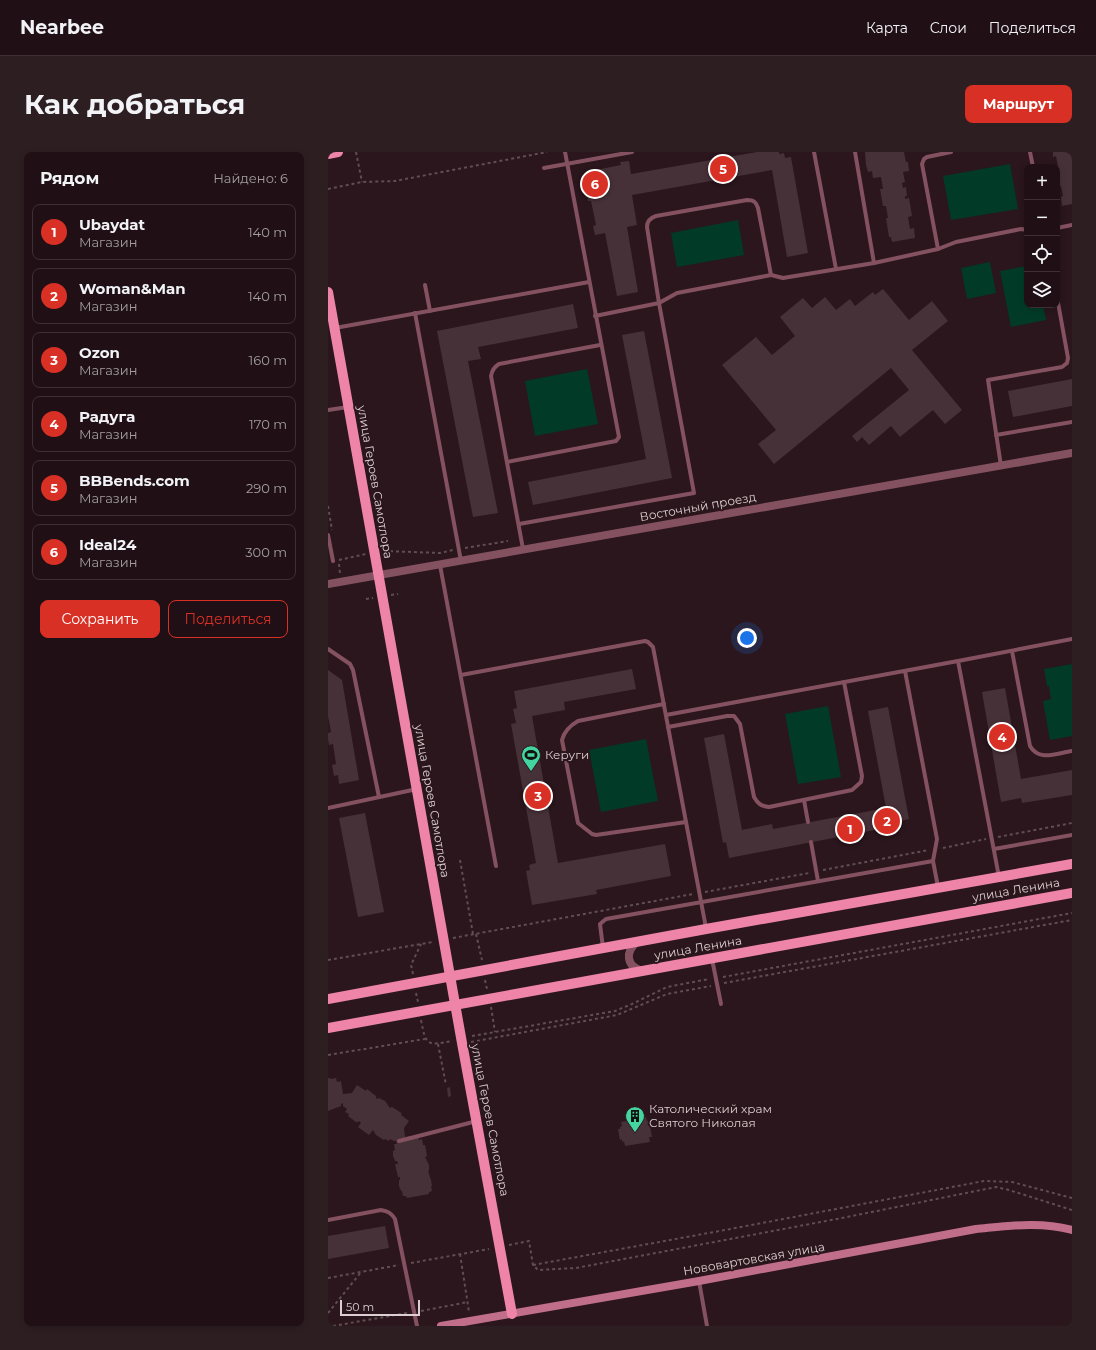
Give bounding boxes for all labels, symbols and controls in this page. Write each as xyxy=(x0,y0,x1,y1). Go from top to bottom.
text: Nearbee xyxy=(20,16,104,39)
text: Карта xyxy=(866,19,908,37)
text: Слои xyxy=(930,19,967,37)
text: Поделиться xyxy=(989,19,1076,37)
button: Маршрут xyxy=(965,85,1072,123)
text: Как добраться xyxy=(24,87,245,121)
pin: 5 xyxy=(710,154,736,184)
map controls xyxy=(1024,164,1060,308)
button: + xyxy=(1024,164,1060,200)
text: Рядом xyxy=(40,168,99,188)
pin: 6 xyxy=(582,169,608,199)
text: Найдено: 6 xyxy=(213,170,288,186)
button: − xyxy=(1024,200,1060,236)
text: Ubaydat xyxy=(79,215,145,234)
text: 1 xyxy=(51,224,57,240)
text: 140 m xyxy=(248,224,287,240)
text: Магазин xyxy=(79,234,138,250)
button: locate xyxy=(1024,236,1060,272)
button: layers xyxy=(1024,272,1060,308)
text: Woman&Man xyxy=(79,279,186,298)
text: 2 xyxy=(50,288,58,304)
text: 140 m xyxy=(248,288,287,304)
text: Магазин xyxy=(79,298,138,314)
text: Ozon xyxy=(79,343,120,362)
text: 3 xyxy=(50,352,58,368)
text: 160 m xyxy=(249,352,287,368)
text: Магазин xyxy=(79,362,138,378)
street label: улица Героев Самотлора xyxy=(354,403,396,560)
text: Радуга xyxy=(79,407,135,426)
text: 4 xyxy=(50,416,58,432)
text: 170 m xyxy=(249,416,287,432)
text: Магазин xyxy=(79,426,138,442)
text: BBBends.com xyxy=(79,471,190,490)
text: 5 xyxy=(50,480,58,496)
text: 290 m xyxy=(246,480,287,496)
street label: Восточный проезд xyxy=(639,489,757,524)
text: Магазин xyxy=(79,490,138,506)
text: Ideal24 xyxy=(79,535,136,554)
text: 6 xyxy=(50,544,58,560)
text: 300 m xyxy=(245,544,287,560)
text: Магазин xyxy=(79,554,138,570)
button: Сохранить xyxy=(40,600,160,638)
button: Поделиться xyxy=(168,600,288,638)
your location xyxy=(737,628,757,648)
street label: улица Героев Самотлора xyxy=(411,722,453,879)
pin: 4 xyxy=(989,722,1015,752)
sports icon: Керуги xyxy=(520,744,542,772)
place label: Керуги xyxy=(545,747,589,762)
pin: 3 xyxy=(525,781,551,811)
pin: 2 xyxy=(874,806,900,836)
pin: 1 xyxy=(837,814,863,844)
street label: улица Ленина xyxy=(970,874,1061,905)
street label: улица Ленина xyxy=(652,932,743,963)
street label: улица Героев Самотлора xyxy=(468,1041,513,1198)
place label: Католический храм Святого Николая xyxy=(649,1101,772,1130)
building icon: Католический храм Святого Николая xyxy=(624,1105,646,1133)
street label: Нововартовская улица xyxy=(682,1239,826,1278)
scale bar xyxy=(340,1298,420,1317)
text: 50 m xyxy=(346,1300,374,1314)

